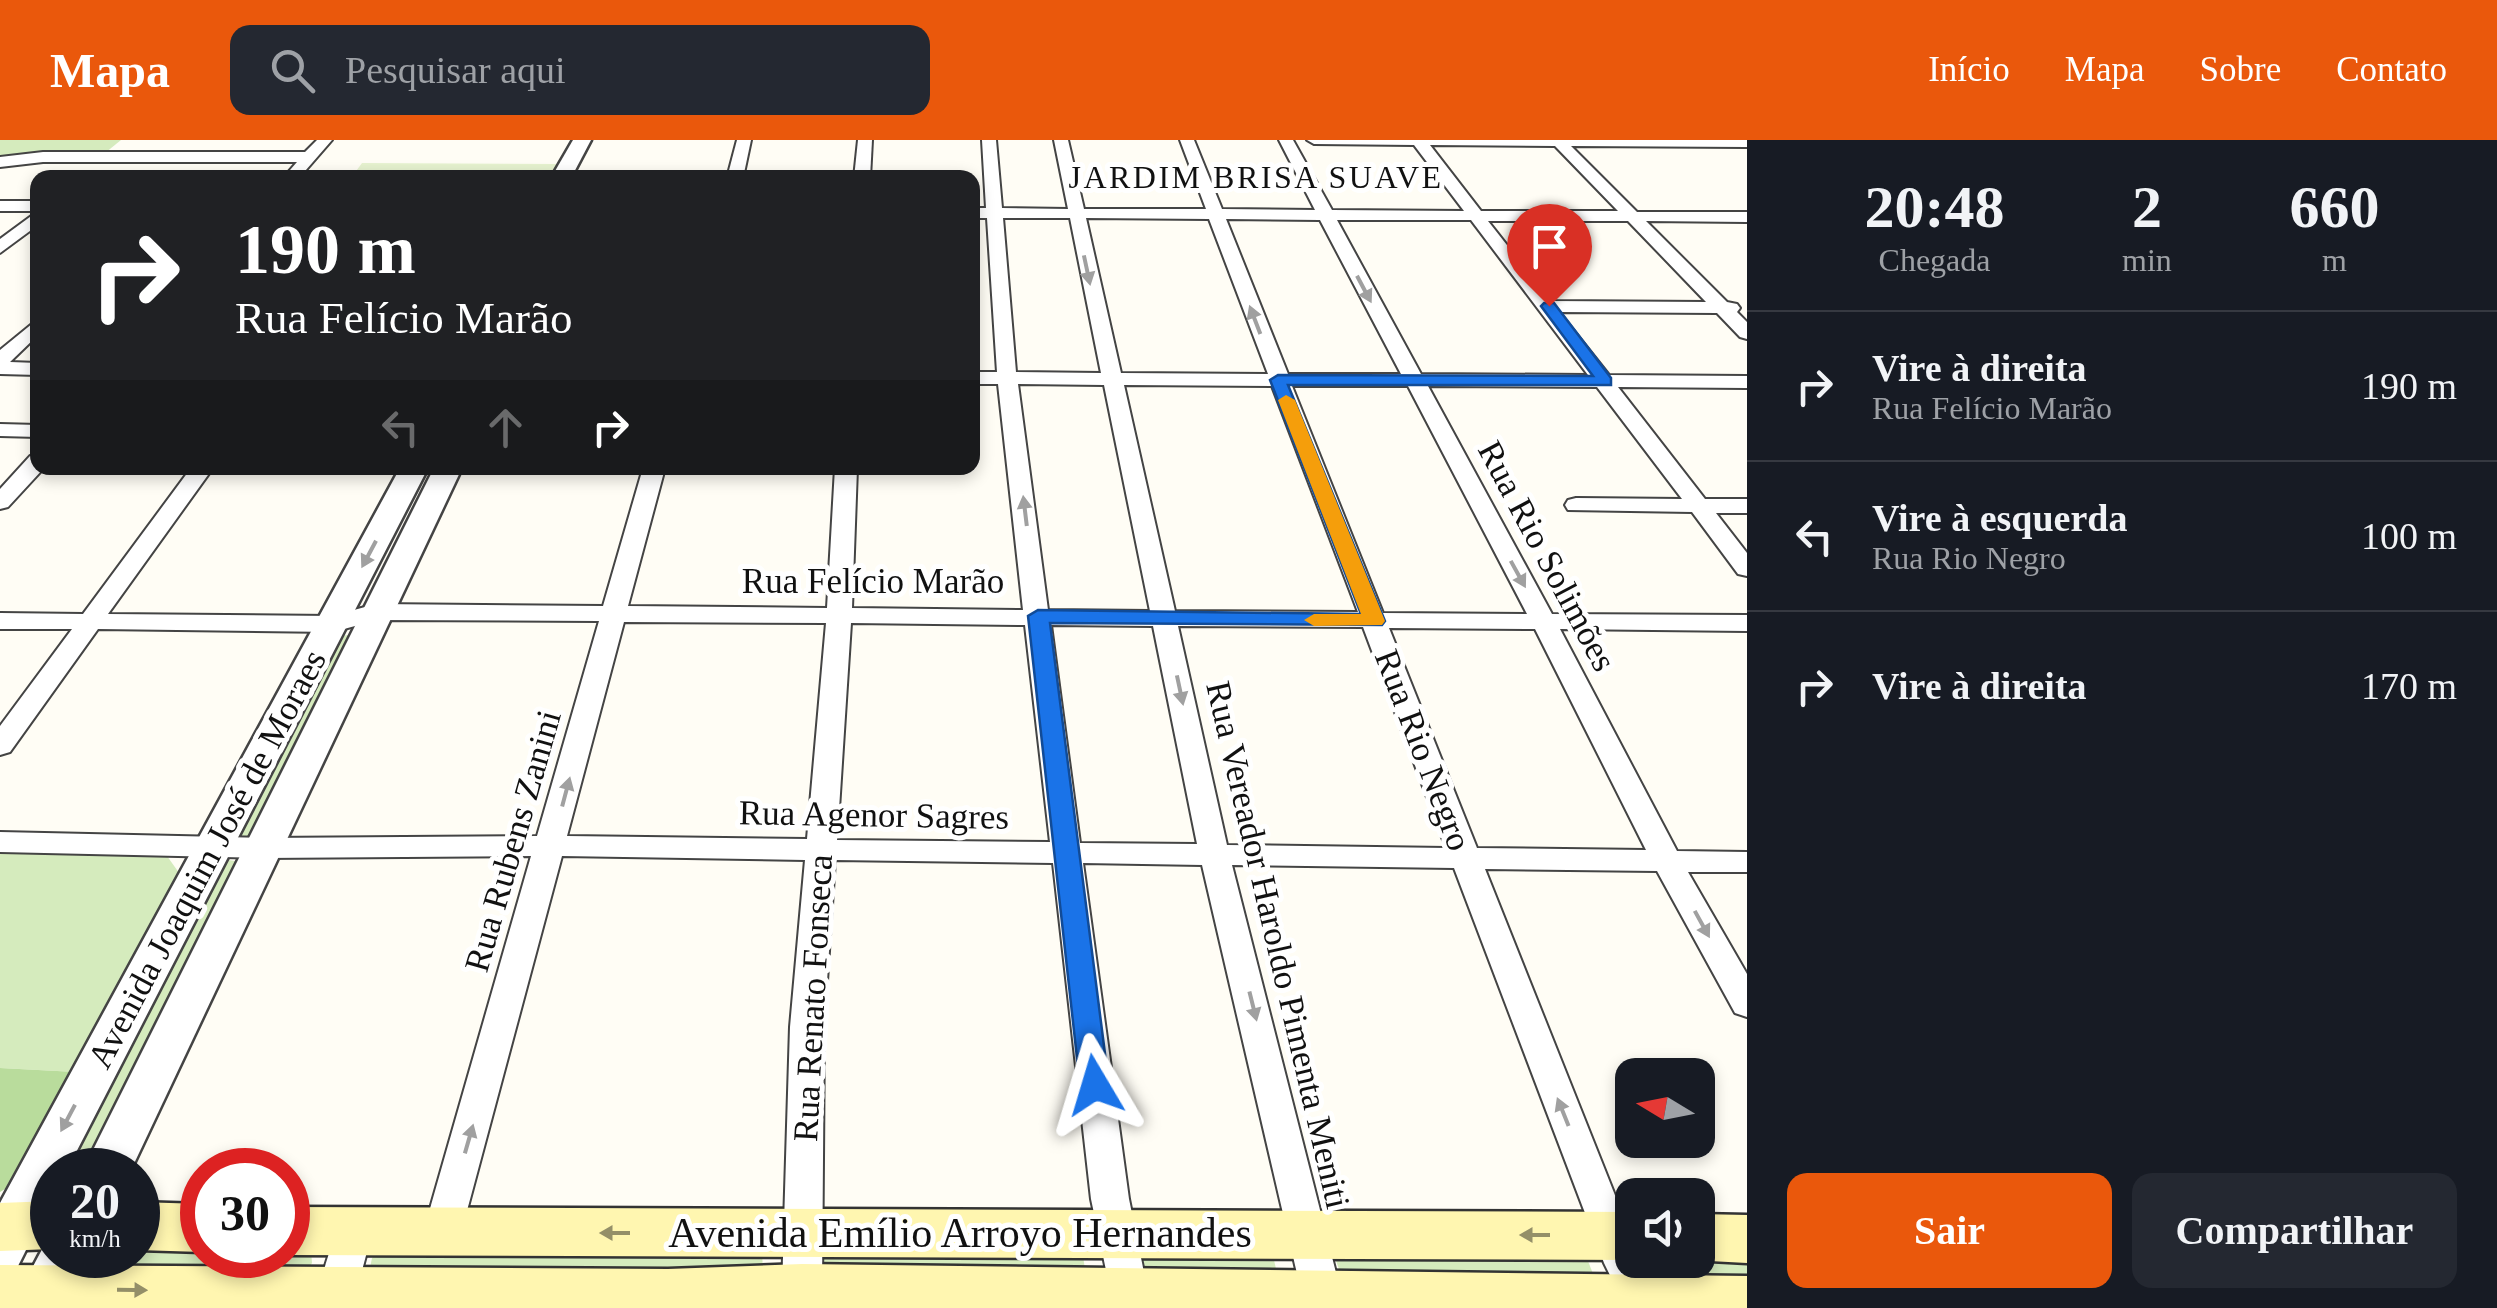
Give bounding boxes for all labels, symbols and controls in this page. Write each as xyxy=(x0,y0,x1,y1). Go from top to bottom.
search box xyxy=(230,25,930,115)
icon: search xyxy=(265,43,320,98)
text: Mapa xyxy=(50,44,170,97)
text: Pesquisar aqui xyxy=(345,49,566,91)
text: Início xyxy=(1928,50,2010,89)
text: Mapa xyxy=(2065,50,2145,89)
text: Sobre xyxy=(2200,50,2281,89)
text: Contato xyxy=(2336,50,2447,89)
district label: JARDIM BRISA SUAVE xyxy=(1068,159,1444,195)
text: 20:48 xyxy=(1865,174,2005,240)
text: 2 xyxy=(2132,174,2162,240)
text: 660 xyxy=(2289,174,2379,240)
pin xyxy=(1507,204,1592,307)
icon: right xyxy=(70,210,200,340)
text: 190 m xyxy=(235,211,416,288)
icon: arrive xyxy=(1522,219,1577,274)
text: Chegada xyxy=(1879,242,1991,278)
text: min xyxy=(2122,242,2172,278)
text: m xyxy=(2322,242,2347,278)
one-way arrow xyxy=(1080,255,1096,286)
one-way arrow xyxy=(1355,274,1372,303)
text: Rua Felício Marão xyxy=(235,293,572,343)
one-way arrow xyxy=(1247,305,1263,335)
text: Vire à direita xyxy=(1872,347,2087,389)
icon: right xyxy=(1787,359,1842,414)
text: 190 m xyxy=(2361,365,2457,407)
text: Rua Felício Marão xyxy=(1872,390,2112,426)
icon: left xyxy=(373,400,428,455)
icon: ahead xyxy=(478,400,533,455)
icon: right xyxy=(583,400,638,455)
street label: Rua Rio Solimões xyxy=(1470,434,1624,678)
one-way arrow xyxy=(1016,494,1032,526)
text: Vire à esquerda xyxy=(1872,497,2127,539)
icon: left xyxy=(1787,509,1842,564)
text: 100 m xyxy=(2361,515,2457,557)
one-way arrow xyxy=(361,539,378,568)
text: Rua Rio Negro xyxy=(1872,540,2066,576)
one-way arrow xyxy=(1510,560,1527,589)
street label: Rua Felício Marão xyxy=(742,562,1004,601)
street label: Avenida Joaquim José de Moraes xyxy=(80,643,334,1075)
street label: Rua Rio Negro xyxy=(1367,644,1479,856)
icon: right xyxy=(1787,659,1842,714)
text: Vire à direita xyxy=(1872,665,2087,707)
text: 170 m xyxy=(2361,665,2457,707)
one-way arrow xyxy=(1173,674,1189,705)
street label: Rua Vereador Haroldo Pimenta Meniti xyxy=(1198,678,1358,1213)
street label: Rua Rubens Zanini xyxy=(457,705,569,976)
one-way arrow xyxy=(558,777,574,808)
street label: Rua Agenor Sagres xyxy=(739,793,1009,837)
street label: Rua Renato Fonseca xyxy=(786,853,840,1143)
one-way arrow xyxy=(1693,910,1710,938)
one-way arrow xyxy=(1245,991,1261,1022)
position arrow xyxy=(1043,1033,1147,1137)
north arrow xyxy=(1615,1058,1715,1158)
map controls xyxy=(1615,1058,1715,1278)
one-way arrow xyxy=(1555,1097,1571,1127)
one-way arrow xyxy=(59,1104,76,1133)
one-way arrow xyxy=(461,1123,477,1154)
speed limit sign: 30 xyxy=(180,1148,310,1278)
text: 20 xyxy=(70,1173,120,1229)
button: Sair xyxy=(1787,1173,2112,1288)
button: Compartilhar xyxy=(2132,1173,2457,1288)
button: sound xyxy=(1615,1178,1715,1278)
street label: Avenida Emílio Arroyo Hernandes xyxy=(668,1210,1252,1256)
text: km/h xyxy=(69,1225,121,1252)
one-way arrow xyxy=(599,1225,631,1241)
one-way arrow xyxy=(1519,1227,1551,1243)
one-way arrow xyxy=(117,1282,149,1298)

